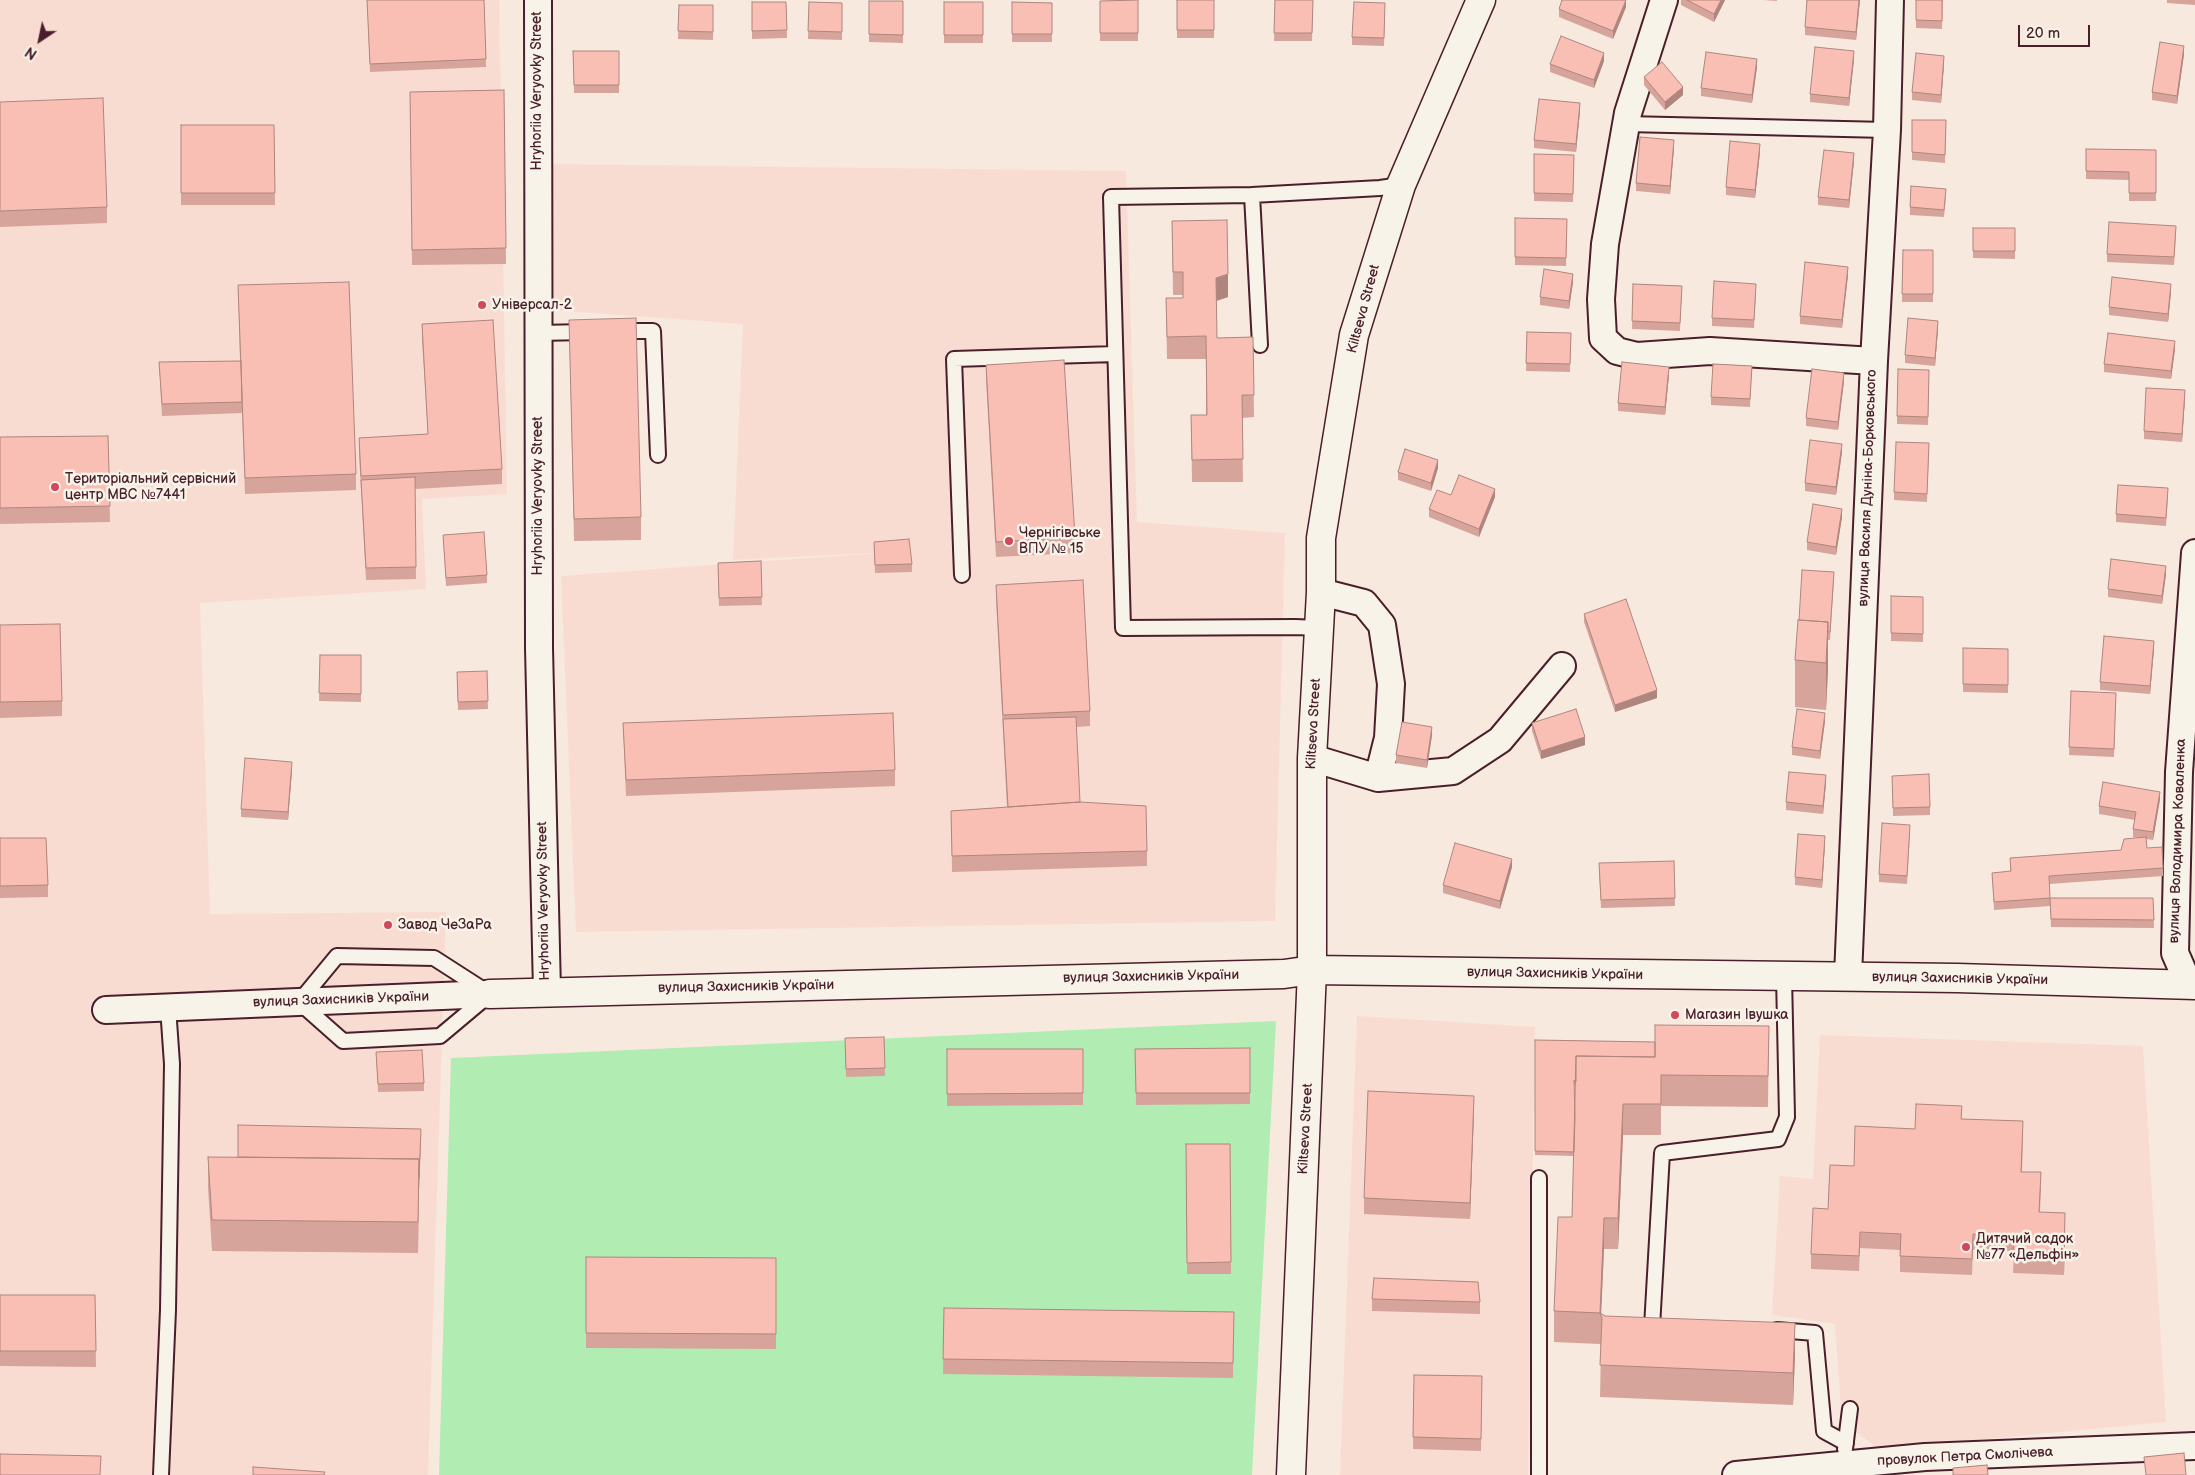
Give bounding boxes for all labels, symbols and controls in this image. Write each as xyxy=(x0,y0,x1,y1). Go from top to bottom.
street label: Hryhoriia Veryovky Street xyxy=(529,11,545,171)
north arrow xyxy=(15,15,65,65)
scale bar xyxy=(2020,15,2092,47)
text: 20 m xyxy=(2026,24,2060,43)
text: N xyxy=(22,43,40,63)
street label: Kiltseva Street xyxy=(1344,263,1384,355)
place label: Універсал-2 xyxy=(492,297,572,313)
marker: Універсал-2 xyxy=(476,299,488,311)
street label: вулиця Василя Дуніна-Борковського xyxy=(1855,369,1881,607)
street label: Hryhoriia Veryovky Street xyxy=(530,416,546,576)
place label: Територіальний сервісний центр МВС №7441 xyxy=(65,471,236,504)
marker: Територіальний сервісний центр МВС №7441 xyxy=(49,481,61,493)
place label: Чернігівське ВПУ № 15 xyxy=(1019,525,1101,558)
marker: Чернігівське ВПУ № 15 xyxy=(1003,535,1015,547)
street label: Kiltseva Street xyxy=(1303,678,1325,770)
street label: вулиця Володимира Коваленка xyxy=(2166,738,2190,944)
street label: Hryhoriia Veryovky Street xyxy=(534,821,554,981)
place label: Завод ЧеЗаРа xyxy=(398,917,492,933)
marker: Завод ЧеЗаРа xyxy=(382,919,394,931)
street label: вулиця Захисників України xyxy=(1467,964,1643,984)
street label: вулиця Захисників України xyxy=(1063,967,1239,987)
street label: вулиця Захисників України xyxy=(1872,969,2048,989)
street label: вулиця Захисників України xyxy=(658,977,834,997)
street label: вулиця Захисників України xyxy=(253,989,429,1011)
place label: Магазин Івушка xyxy=(1685,1007,1789,1023)
marker: Магазин Івушка xyxy=(1669,1009,1681,1021)
street label: Kiltseva Street xyxy=(1295,1083,1317,1175)
place label: Дитячий садок №77 «Дельфін» xyxy=(1976,1231,2079,1264)
marker: Дитячий садок №77 «Дельфін» xyxy=(1960,1241,1972,1253)
street label: провулок Петра Смолічева xyxy=(1877,1444,2053,1470)

